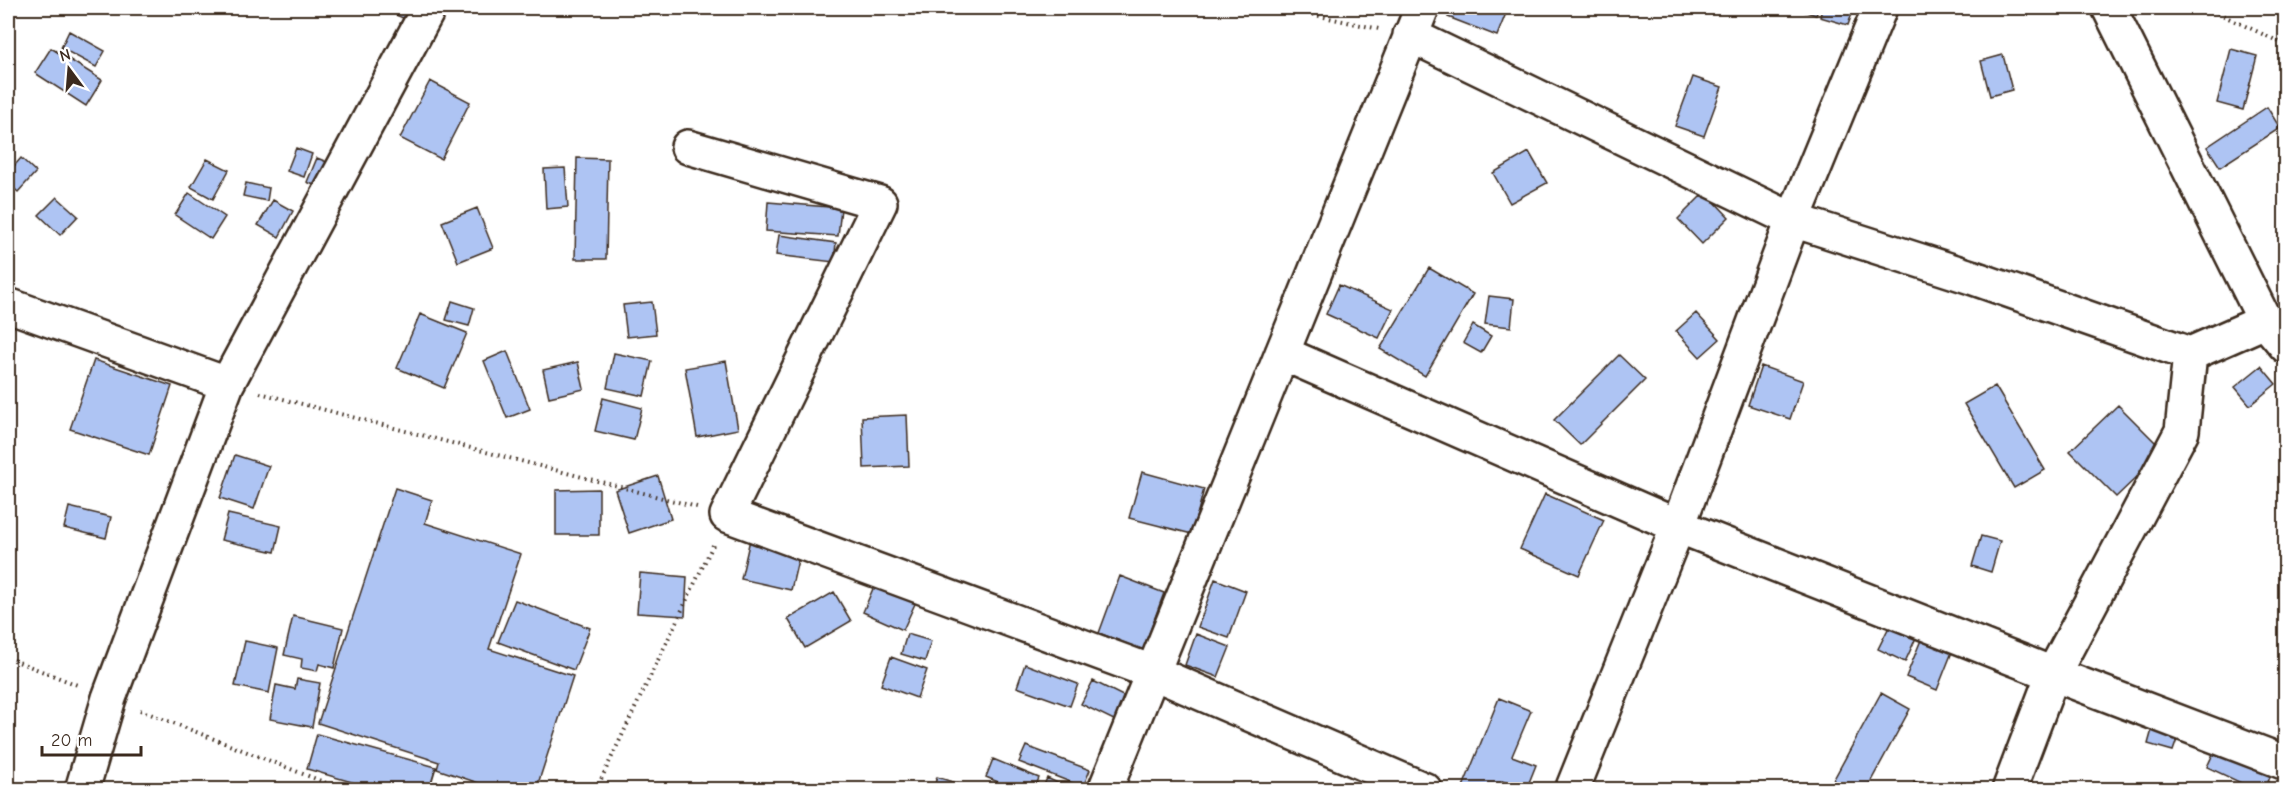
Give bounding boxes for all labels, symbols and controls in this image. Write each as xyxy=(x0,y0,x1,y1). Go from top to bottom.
north arrow xyxy=(39,39,99,99)
text: N xyxy=(58,45,73,66)
scale bar xyxy=(42,719,141,757)
text: 20 m xyxy=(51,730,92,751)

